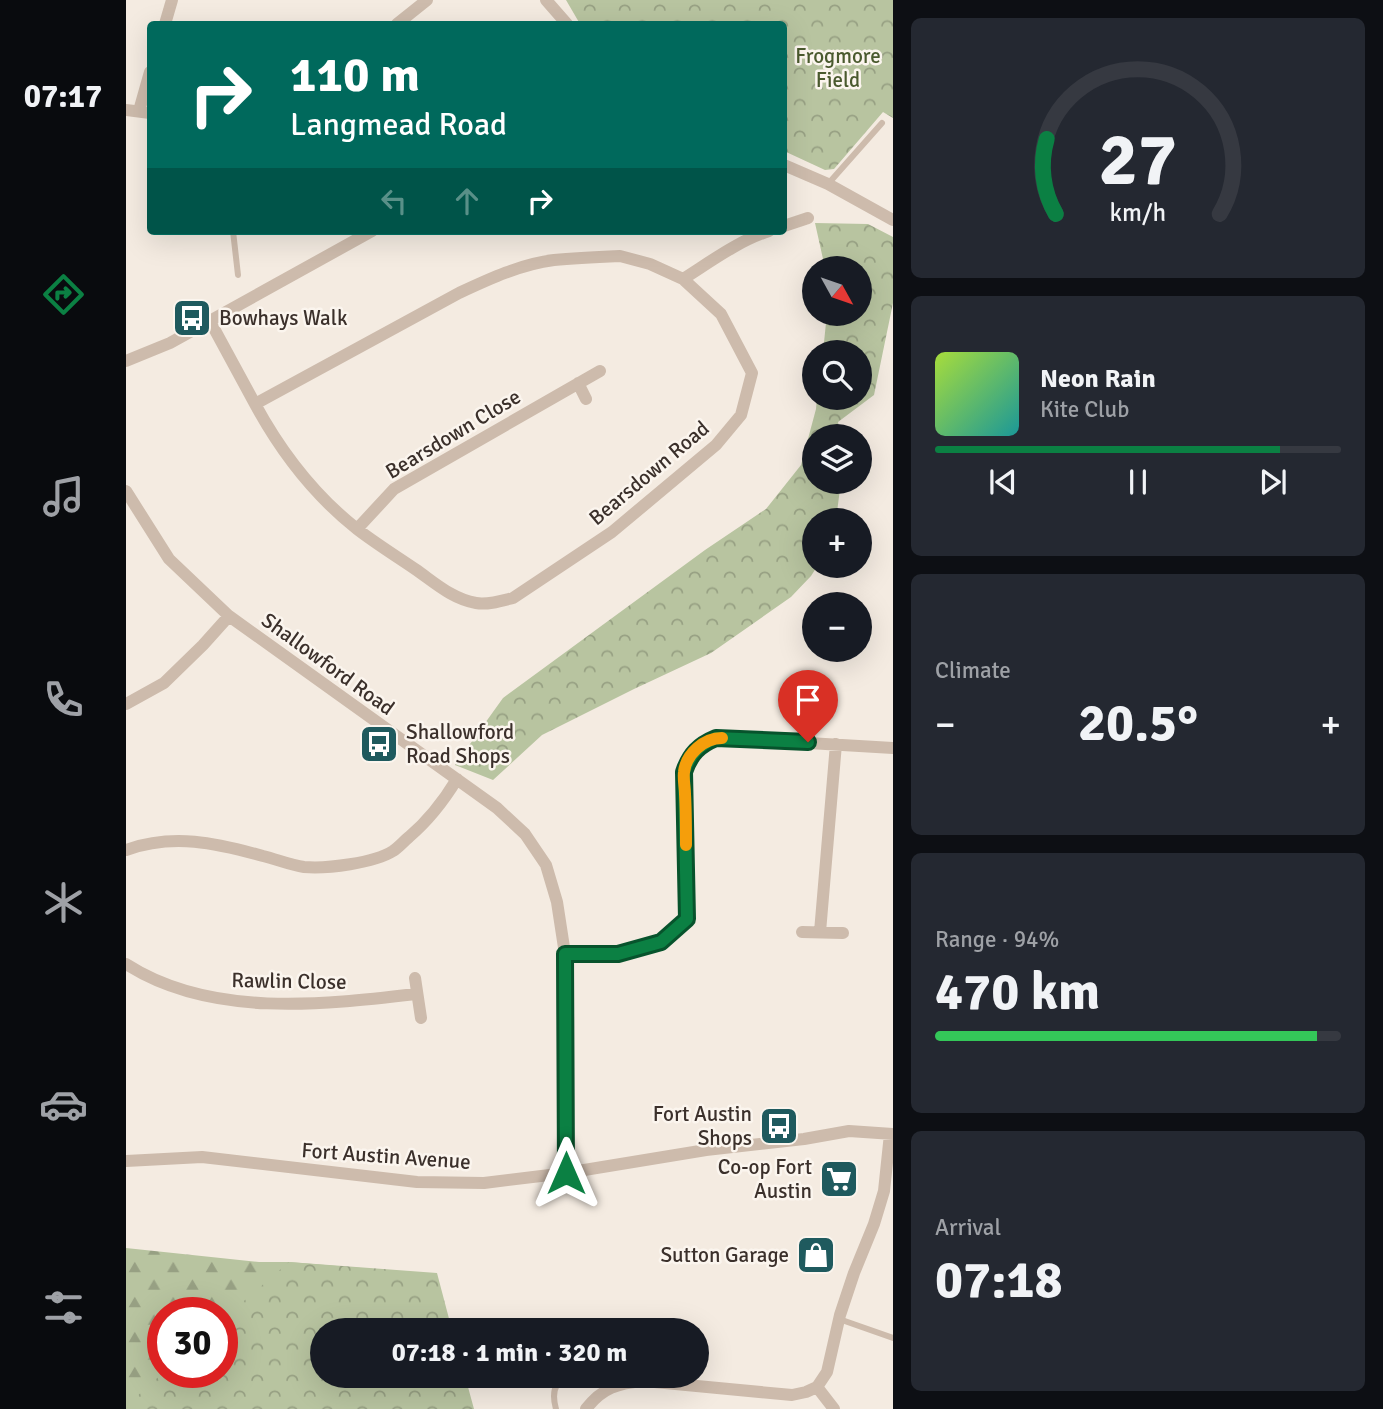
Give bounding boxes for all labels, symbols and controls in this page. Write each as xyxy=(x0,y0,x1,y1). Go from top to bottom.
park label: Frogmore Field xyxy=(795,43,881,93)
text: 110 m xyxy=(290,45,420,105)
icon: right xyxy=(175,49,266,140)
text: 07:17 xyxy=(24,77,102,116)
text: Langmead Road xyxy=(290,105,507,144)
text: 27 xyxy=(1099,116,1177,205)
icon: left xyxy=(375,182,413,220)
icon: ahead xyxy=(448,182,486,220)
icon: right xyxy=(521,182,559,220)
text: km/h xyxy=(1110,197,1166,228)
north arrow xyxy=(802,256,872,326)
map controls xyxy=(802,256,872,662)
icon: directions xyxy=(39,270,88,319)
bus stop icon: Bowhays Walk xyxy=(171,297,213,339)
place label: Bowhays Walk xyxy=(219,305,348,331)
button: search xyxy=(802,340,872,410)
text: Neon Rain xyxy=(1040,363,1156,395)
street label: Bearsdown Close xyxy=(381,383,525,485)
text: Kite Club xyxy=(1040,395,1129,424)
street label: Bearsdown Road xyxy=(584,415,714,531)
button: layers xyxy=(802,424,872,494)
icon: previous xyxy=(984,463,1022,501)
icon: pause xyxy=(1119,463,1157,501)
icon: next xyxy=(1254,463,1292,501)
icon: music xyxy=(39,472,88,521)
button: + xyxy=(802,508,872,578)
button: − xyxy=(802,592,872,662)
street label: Shallowford Road xyxy=(257,607,399,721)
text: Climate xyxy=(935,656,1011,685)
pin xyxy=(778,670,838,742)
icon: phone xyxy=(39,675,88,724)
icon: arrive xyxy=(789,681,827,719)
text: 20.5° xyxy=(1078,691,1198,755)
text: − xyxy=(935,701,956,748)
text: + xyxy=(1320,701,1341,748)
place label: Shallowford Road Shops xyxy=(406,719,514,769)
bus stop icon: Shallowford Road Shops xyxy=(358,723,400,765)
icon: climate xyxy=(39,878,88,927)
text: Range · 94% xyxy=(935,925,1059,954)
text: 470 km xyxy=(935,960,1100,1024)
street label: Rawlin Close xyxy=(231,967,347,995)
icon: car xyxy=(39,1080,88,1129)
place label: Fort Austin Shops xyxy=(653,1101,752,1151)
bus stop icon: Fort Austin Shops xyxy=(758,1105,800,1147)
position arrow xyxy=(529,1136,603,1210)
street label: Fort Austin Avenue xyxy=(300,1137,472,1175)
place label: Co-op Fort Austin xyxy=(718,1154,812,1204)
supermarket icon: Co-op Fort Austin xyxy=(818,1158,860,1200)
text: Arrival xyxy=(935,1213,1001,1242)
shop icon: Sutton Garage xyxy=(795,1234,837,1276)
place label: Sutton Garage xyxy=(660,1242,789,1268)
text: 07:18 xyxy=(935,1248,1063,1312)
icon: filters xyxy=(39,1283,88,1332)
speed limit sign: 30 xyxy=(147,1297,238,1388)
text: 07:18 · 1 min · 320 m xyxy=(392,1337,627,1369)

